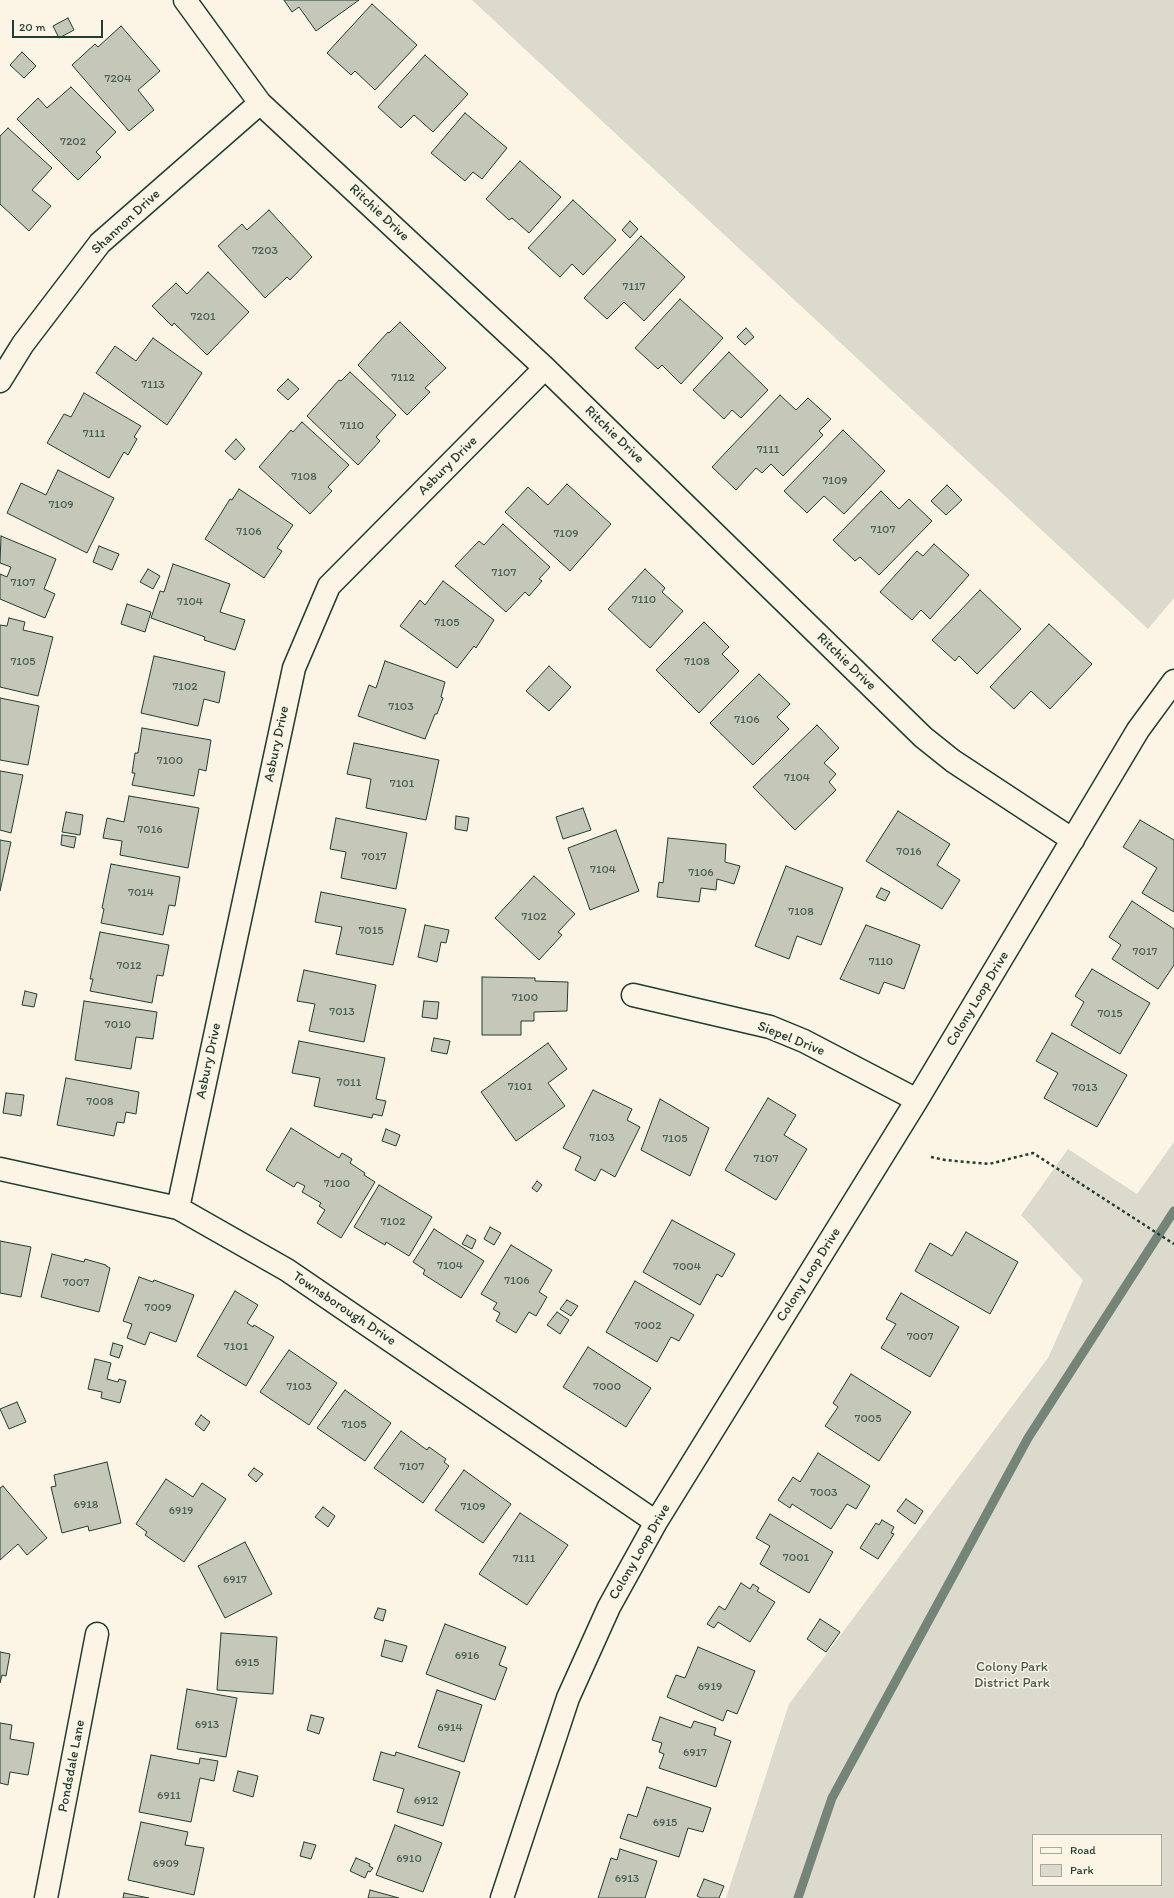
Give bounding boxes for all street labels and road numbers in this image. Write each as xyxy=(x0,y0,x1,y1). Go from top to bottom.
street label: Ritchie Drive xyxy=(345,181,413,245)
street label: Shannon Drive xyxy=(88,186,164,258)
street label: Ritchie Drive xyxy=(581,403,647,467)
street label: Asbury Drive xyxy=(415,433,481,499)
street label: Ritchie Drive xyxy=(813,630,879,694)
street label: Asbury Drive xyxy=(261,705,293,783)
street label: Colony Loop Drive xyxy=(943,948,1013,1050)
street label: Siepel Drive xyxy=(755,1018,827,1060)
street label: Asbury Drive xyxy=(193,1022,225,1100)
street label: Colony Loop Drive xyxy=(773,1225,845,1325)
street label: Townsborough Drive xyxy=(289,1268,399,1350)
street label: Colony Loop Drive xyxy=(606,1501,674,1603)
street label: Pondsdale Lane xyxy=(55,1718,89,1814)

